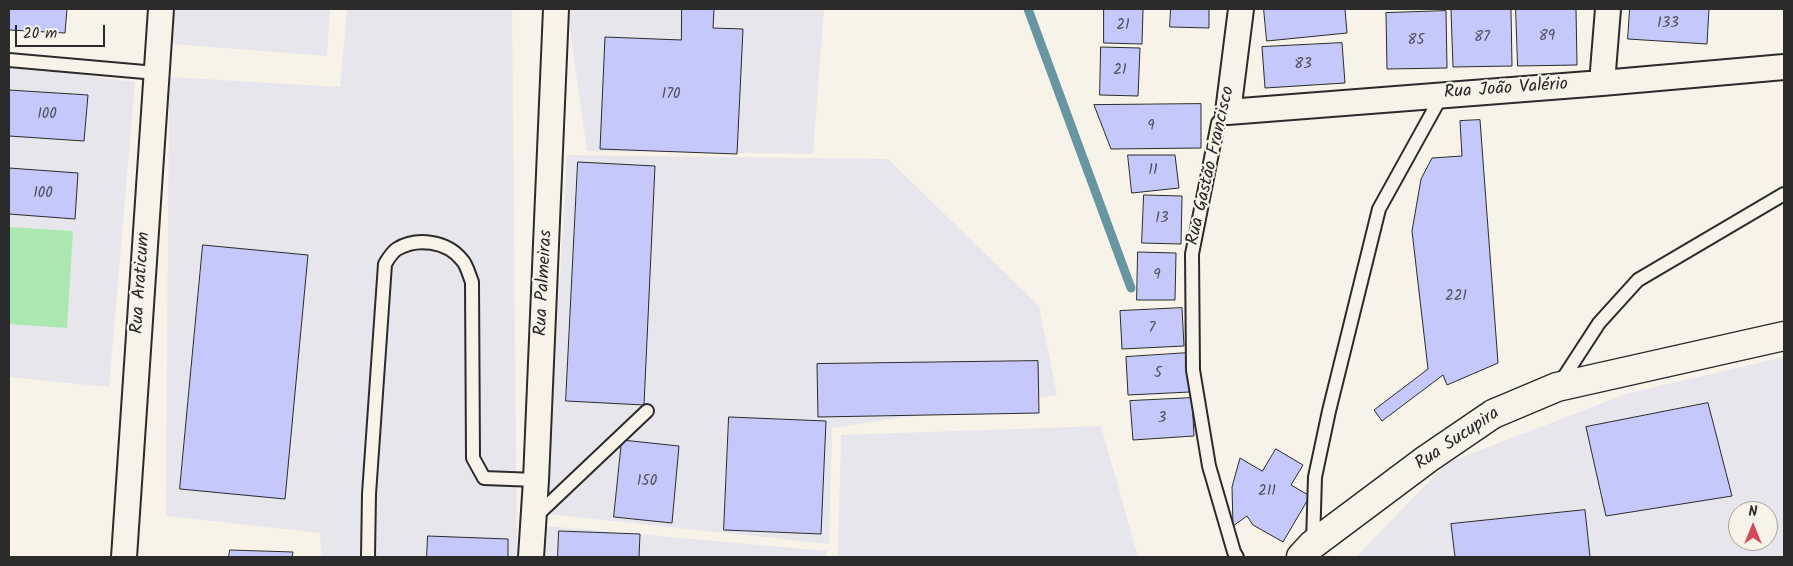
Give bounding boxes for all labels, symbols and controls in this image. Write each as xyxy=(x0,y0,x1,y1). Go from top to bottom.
scale bar xyxy=(18,15,108,47)
house number: 133 xyxy=(1657,15,1679,33)
house number: 21 xyxy=(1116,17,1130,35)
text: 20 m xyxy=(23,22,57,46)
house number: 89 xyxy=(1539,28,1555,46)
house number: 87 xyxy=(1474,29,1490,47)
house number: 85 xyxy=(1407,32,1425,50)
house number: 83 xyxy=(1294,56,1312,74)
house number: 21 xyxy=(1113,62,1127,80)
street label: Rua João Valério xyxy=(1443,75,1569,105)
street label: Rua Gastão Francisco xyxy=(1183,84,1241,248)
house number: 170 xyxy=(661,86,681,104)
house number: 100 xyxy=(37,106,57,124)
house number: 9 xyxy=(1147,118,1155,136)
house number: 11 xyxy=(1148,162,1158,180)
house number: 100 xyxy=(33,185,53,203)
house number: 13 xyxy=(1155,210,1169,228)
street label: Rua Palmeiras xyxy=(531,229,559,337)
street label: Rua Araticum xyxy=(128,231,156,335)
house number: 9 xyxy=(1153,267,1161,285)
house number: 221 xyxy=(1445,288,1467,306)
house number: 7 xyxy=(1149,320,1155,338)
house number: 5 xyxy=(1154,365,1162,383)
street label: Rua Sucupira xyxy=(1412,404,1504,476)
house number: 3 xyxy=(1158,410,1166,428)
house number: 150 xyxy=(637,473,657,491)
house number: 211 xyxy=(1258,483,1276,501)
north arrow xyxy=(1728,501,1778,551)
text: N xyxy=(1749,501,1757,523)

